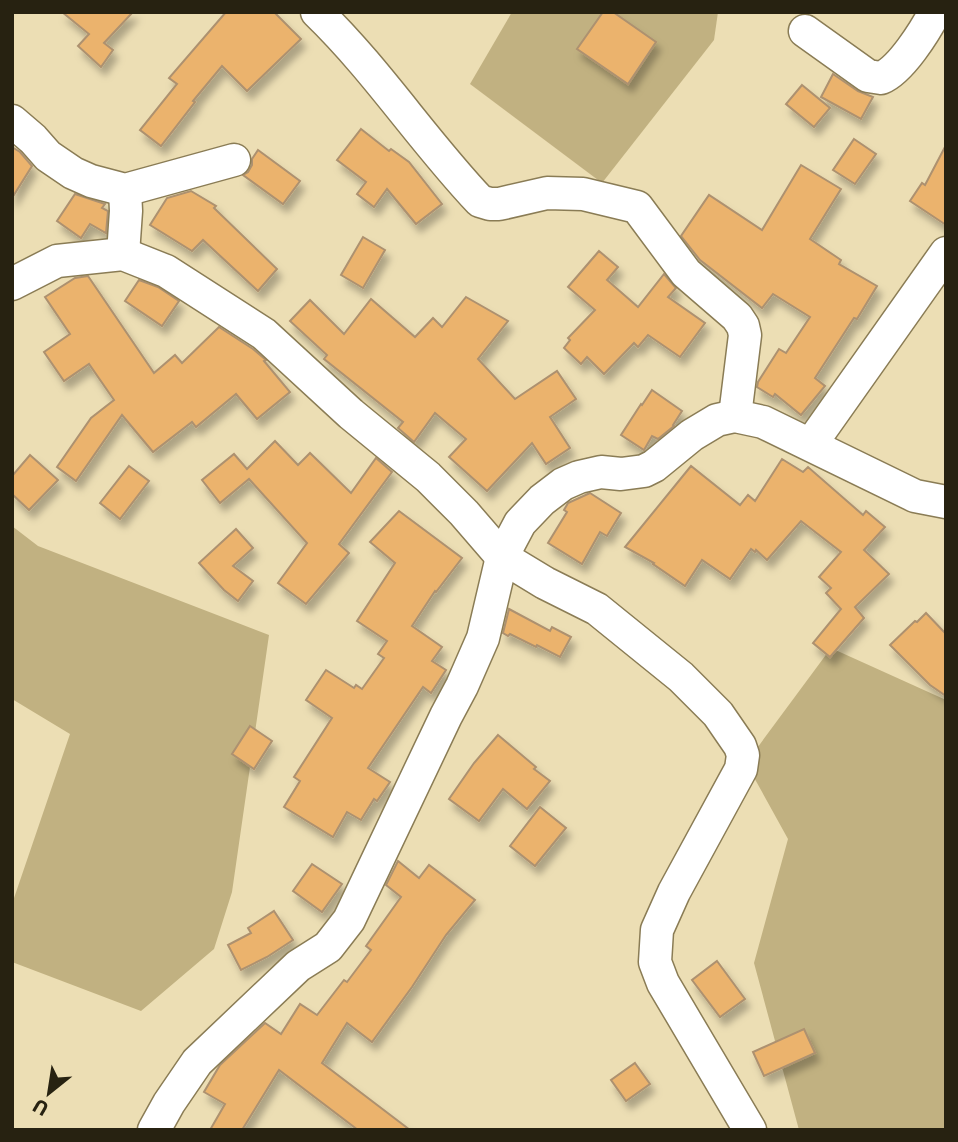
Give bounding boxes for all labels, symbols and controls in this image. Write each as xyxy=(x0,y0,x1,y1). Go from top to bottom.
north arrow xyxy=(14,1058,84,1128)
text: U xyxy=(29,1095,52,1122)

